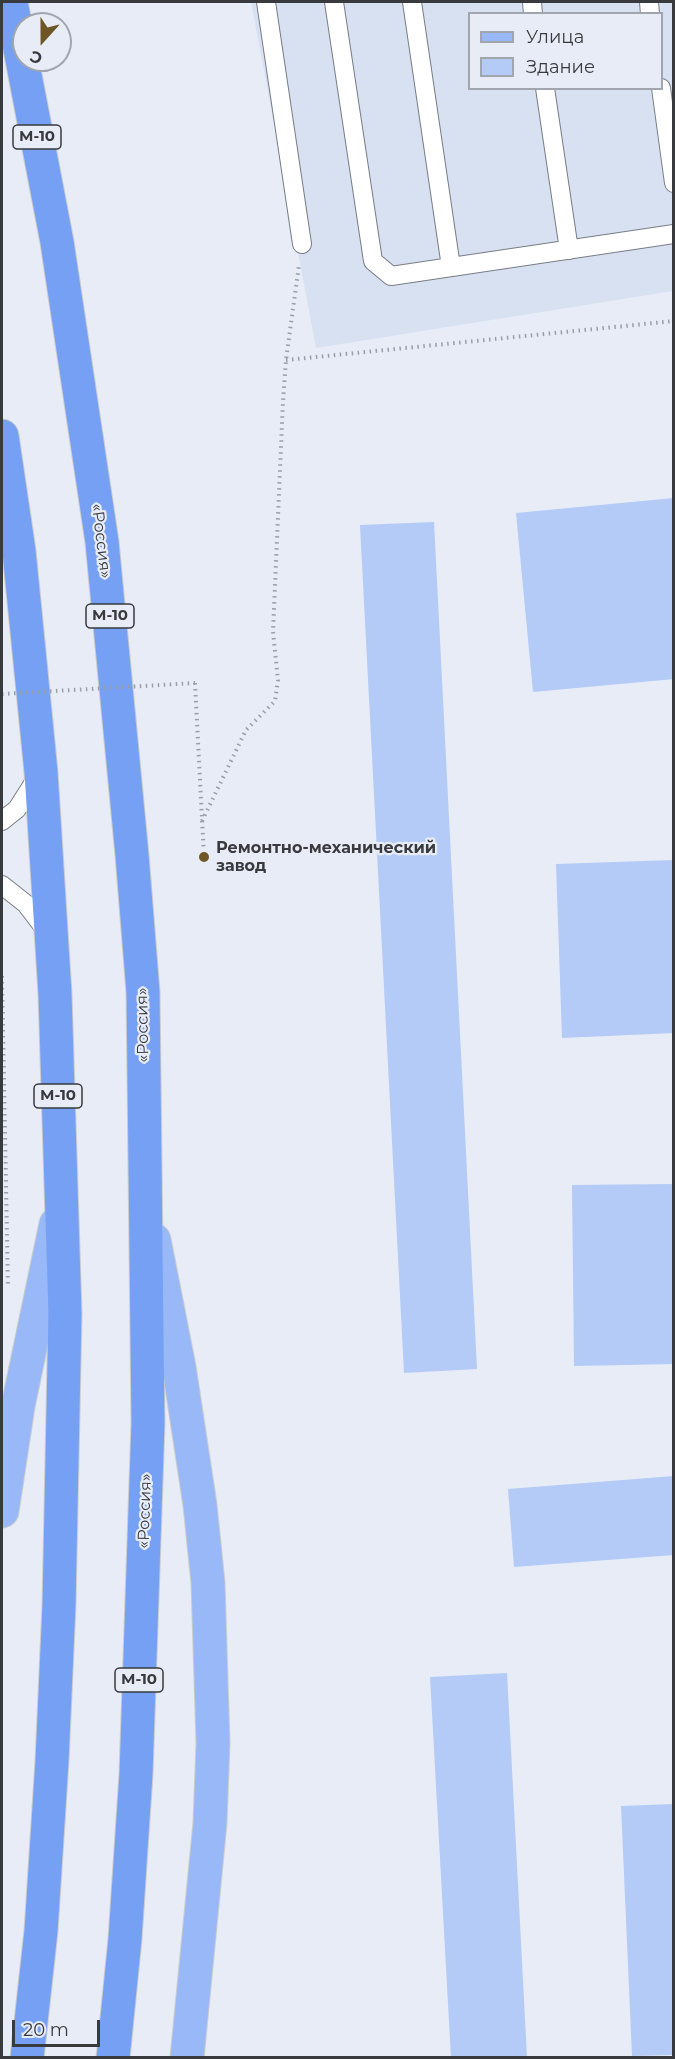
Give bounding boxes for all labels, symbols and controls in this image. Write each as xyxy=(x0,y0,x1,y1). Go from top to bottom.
north arrow xyxy=(12,12,72,72)
legend xyxy=(468,12,663,90)
text: Улица xyxy=(526,26,584,48)
text: С xyxy=(27,46,45,68)
text: Здание xyxy=(526,56,595,78)
road number: М-10 xyxy=(13,125,61,149)
street label: «Россия» xyxy=(87,503,115,579)
road number: М-10 xyxy=(86,604,134,628)
place label: Ремонтно-механический завод xyxy=(216,838,436,876)
marker: Ремонтно-механический завод xyxy=(197,850,211,864)
street label: «Россия» xyxy=(133,987,153,1063)
road number: М-10 xyxy=(34,1084,82,1108)
street label: «Россия» xyxy=(134,1473,156,1549)
road number: М-10 xyxy=(115,1668,163,1692)
scale bar xyxy=(15,2008,104,2046)
text: 20 m xyxy=(23,2019,69,2041)

